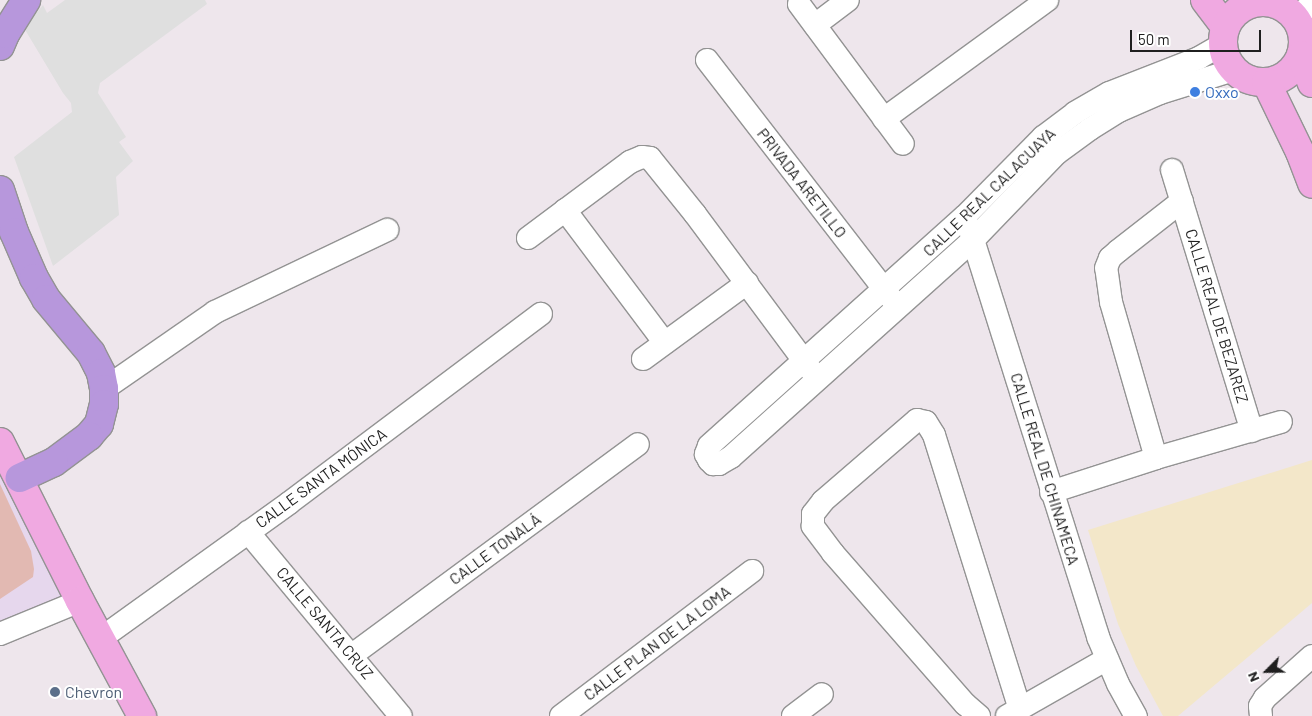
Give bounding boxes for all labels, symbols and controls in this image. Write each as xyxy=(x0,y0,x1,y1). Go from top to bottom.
scale bar xyxy=(1132,20,1263,52)
text: 50 m xyxy=(1138,30,1170,48)
place label: Oxxo xyxy=(1205,82,1239,102)
marker: Oxxo xyxy=(1189,86,1201,98)
street label: PRIVADA ARETILLO xyxy=(753,124,851,242)
street label: CALLE REAL CALACUAYA xyxy=(919,124,1059,260)
street label: CALLE REAL DE BEZAREZ xyxy=(1181,227,1253,405)
street label: CALLE REAL DE CHINAMECA xyxy=(1007,371,1083,567)
street label: CALLE SANTA MÓNICA xyxy=(252,424,390,532)
street label: CALLE TONALÁ xyxy=(445,509,545,589)
street label: CALLE SANTA CRUZ xyxy=(273,563,377,683)
street label: CALLE PLAN DE LA LOMA xyxy=(580,581,734,705)
north arrow xyxy=(1242,646,1292,696)
text: N xyxy=(1243,669,1262,685)
place label: Chevron xyxy=(65,682,122,702)
marker: Chevron xyxy=(49,686,61,698)

